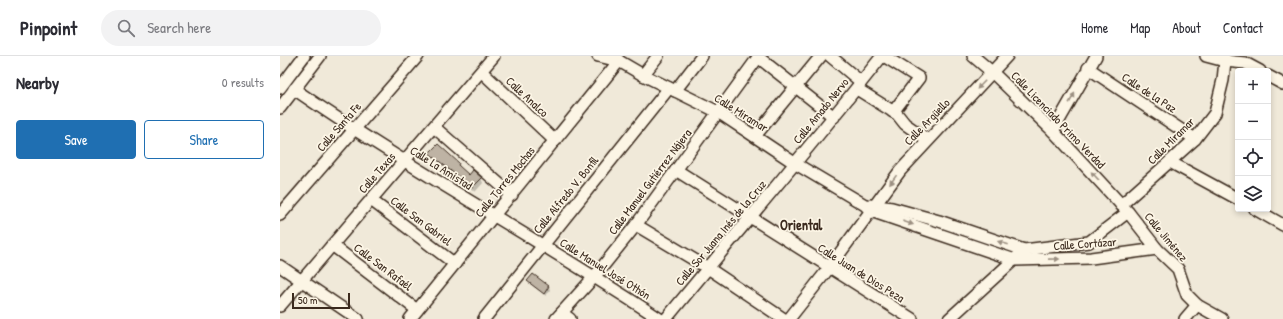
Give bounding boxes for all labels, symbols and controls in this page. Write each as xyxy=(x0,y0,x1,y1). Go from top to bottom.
search box xyxy=(101,10,381,46)
text: Pinpoint xyxy=(20,15,77,41)
icon: search xyxy=(115,17,137,39)
text: Search here xyxy=(147,17,211,38)
text: Home xyxy=(1081,18,1108,37)
text: Map xyxy=(1130,18,1150,37)
text: About xyxy=(1172,18,1201,37)
text: Contact xyxy=(1223,18,1263,37)
street label: Calle Licenciado Primo Verdad xyxy=(1007,67,1110,172)
street label: Calle de la Paz xyxy=(1118,68,1180,117)
map controls xyxy=(1235,68,1271,212)
button: + xyxy=(1235,68,1271,104)
text: Nearby xyxy=(16,71,59,94)
street label: Calle Analco xyxy=(502,72,553,121)
text: 0 results xyxy=(222,73,264,91)
street label: Calle Amado Nervo xyxy=(789,74,853,147)
one-way arrow xyxy=(976,80,986,90)
street label: Calle Miramar xyxy=(711,89,772,136)
one-way arrow xyxy=(1069,92,1075,103)
street label: Calle Argüello xyxy=(900,94,953,149)
street label: Calle Santa Fe xyxy=(312,98,365,155)
button: − xyxy=(1235,104,1271,140)
street label: Calle Miramar xyxy=(1143,113,1198,168)
button: Save xyxy=(16,120,136,159)
button: Share xyxy=(144,120,264,159)
street label: Calle Manuel Gutiérrez Nájera xyxy=(604,125,695,238)
button: locate xyxy=(1235,140,1271,176)
street label: Calle La Amistad xyxy=(407,142,476,194)
street label: Calle Torres Mochas xyxy=(471,142,539,221)
street label: Calle Texas xyxy=(354,148,399,197)
street label: Calle Alfredo V. Bonfil xyxy=(529,152,603,237)
one-way arrow xyxy=(1090,171,1099,181)
one-way arrow xyxy=(889,175,897,185)
street label: Calle Sor Juana Inés de la Cruz xyxy=(671,176,770,289)
button: layers xyxy=(1235,176,1271,212)
street label: Calle San Gabriel xyxy=(387,192,456,250)
street label: Calle Jiménez xyxy=(1141,208,1192,265)
district label: Oriental xyxy=(780,215,822,234)
one-way arrow xyxy=(902,220,914,226)
street label: Calle Cortázar xyxy=(1053,233,1118,254)
street label: Calle Manuel José Othón xyxy=(557,234,654,303)
street label: Calle San Rafaél xyxy=(350,239,417,295)
street label: Calle Juan de Dios Peza xyxy=(815,239,908,306)
one-way arrow xyxy=(997,240,1009,246)
one-way arrow xyxy=(1048,256,1060,263)
scale bar xyxy=(292,291,350,310)
text: 50 m xyxy=(298,293,318,307)

